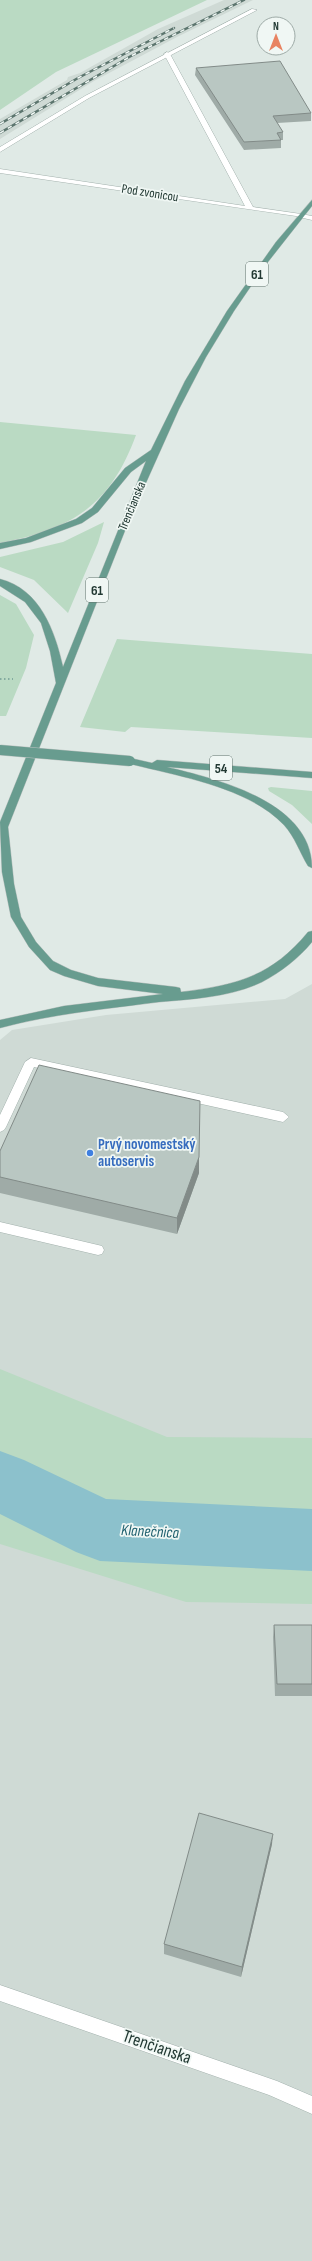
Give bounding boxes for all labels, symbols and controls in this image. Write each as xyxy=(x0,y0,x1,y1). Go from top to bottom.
north arrow xyxy=(256,16,296,56)
text: N xyxy=(273,20,279,33)
street label: Pod zvonicou xyxy=(120,181,180,205)
road number: 61 xyxy=(246,262,268,286)
street label: Trenčianska xyxy=(115,479,149,533)
road number: 61 xyxy=(86,578,108,602)
road number: 54 xyxy=(210,756,232,780)
place label: Prvý novomestský autoservis xyxy=(98,1135,196,1171)
marker: Prvý novomestský autoservis xyxy=(85,1148,95,1158)
water label: Klanečnica xyxy=(121,1521,180,1543)
street label: Trenčianska xyxy=(120,2025,194,2069)

